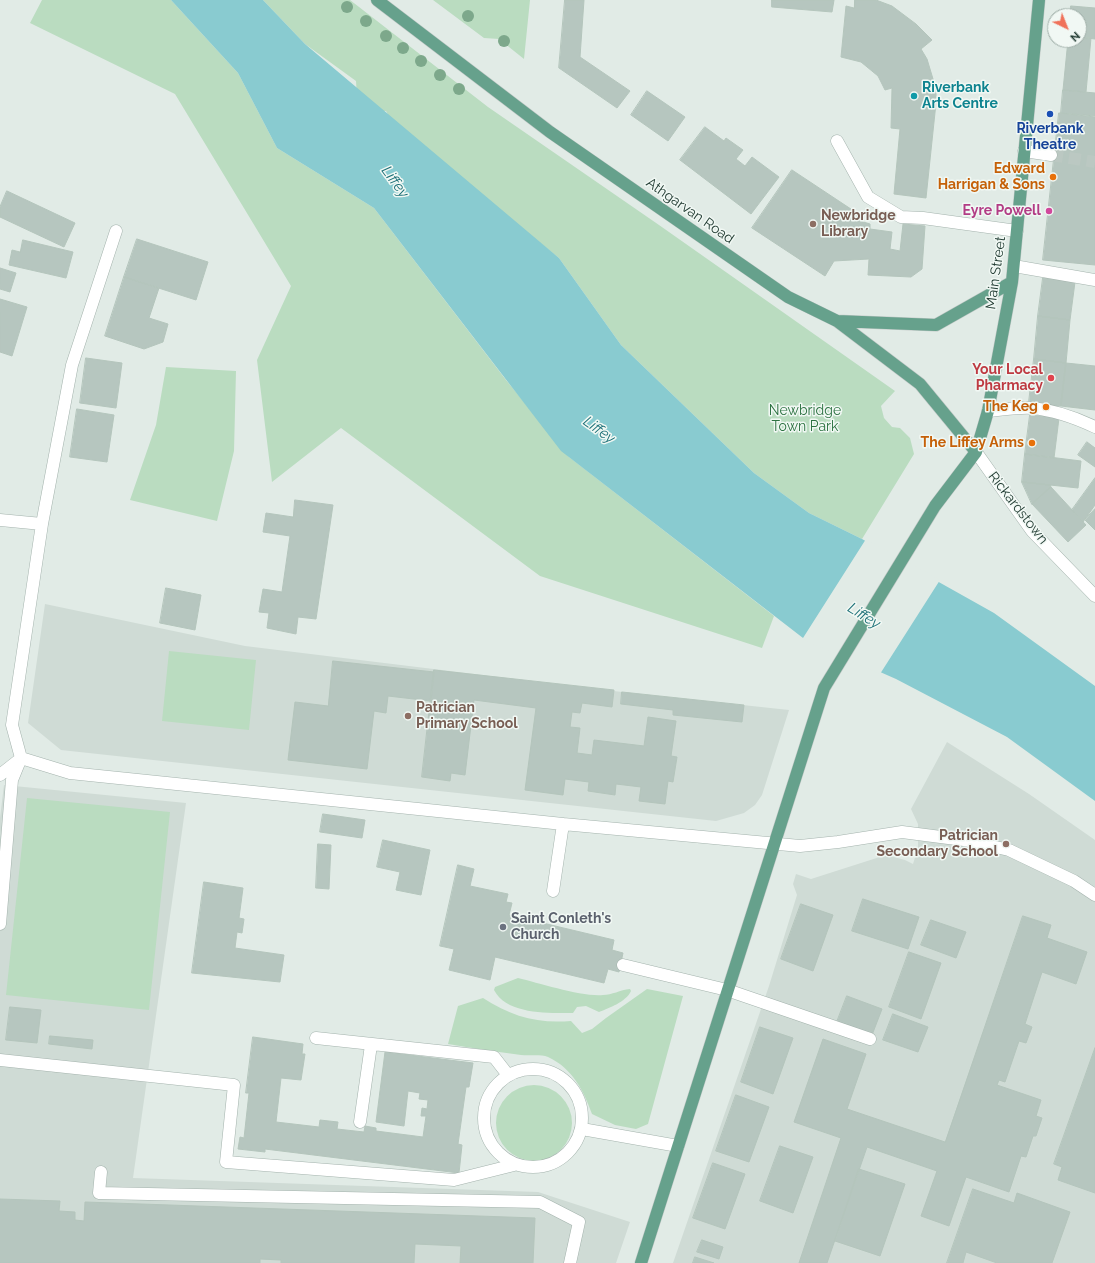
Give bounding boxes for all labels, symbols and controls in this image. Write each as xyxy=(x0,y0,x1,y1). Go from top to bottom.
north arrow xyxy=(1047,8,1087,48)
text: N xyxy=(1067,29,1082,44)
place label: Riverbank Arts Centre xyxy=(922,80,998,112)
marker: Riverbank Arts Centre xyxy=(909,91,919,101)
marker: Riverbank Theatre xyxy=(1045,109,1055,119)
place label: Riverbank Theatre xyxy=(1016,121,1084,154)
place label: Edward Harrigan & Sons xyxy=(938,161,1045,194)
water label: Liffey xyxy=(377,163,413,201)
marker: Edward Harrigan & Sons xyxy=(1048,172,1058,182)
street label: Athgarvan Road xyxy=(643,174,737,248)
place label: Eyre Powell xyxy=(962,203,1041,219)
marker: Eyre Powell xyxy=(1044,206,1054,216)
place label: Newbridge Library xyxy=(821,208,896,240)
marker: Newbridge Library xyxy=(808,219,818,229)
street label: Main Street xyxy=(983,235,1009,311)
place label: Your Local Pharmacy xyxy=(972,362,1043,394)
marker: Your Local Pharmacy xyxy=(1046,373,1056,383)
place label: The Keg xyxy=(983,399,1038,415)
marker: The Keg xyxy=(1041,402,1051,412)
park label: Newbridge Town Park xyxy=(769,403,841,436)
water label: Liffey xyxy=(580,412,618,448)
place label: The Liffey Arms xyxy=(921,435,1024,451)
marker: The Liffey Arms xyxy=(1027,438,1037,448)
street label: Rickardstown xyxy=(985,468,1051,548)
water label: Liffey xyxy=(844,599,884,633)
place label: Patrician Primary School xyxy=(416,700,518,732)
marker: Patrician Primary School xyxy=(403,711,413,721)
place label: Patrician Secondary School xyxy=(876,828,998,860)
marker: Patrician Secondary School xyxy=(1001,839,1011,849)
place label: Saint Conleth's Church xyxy=(511,911,611,944)
marker: Saint Conleth's Church xyxy=(498,922,508,932)

